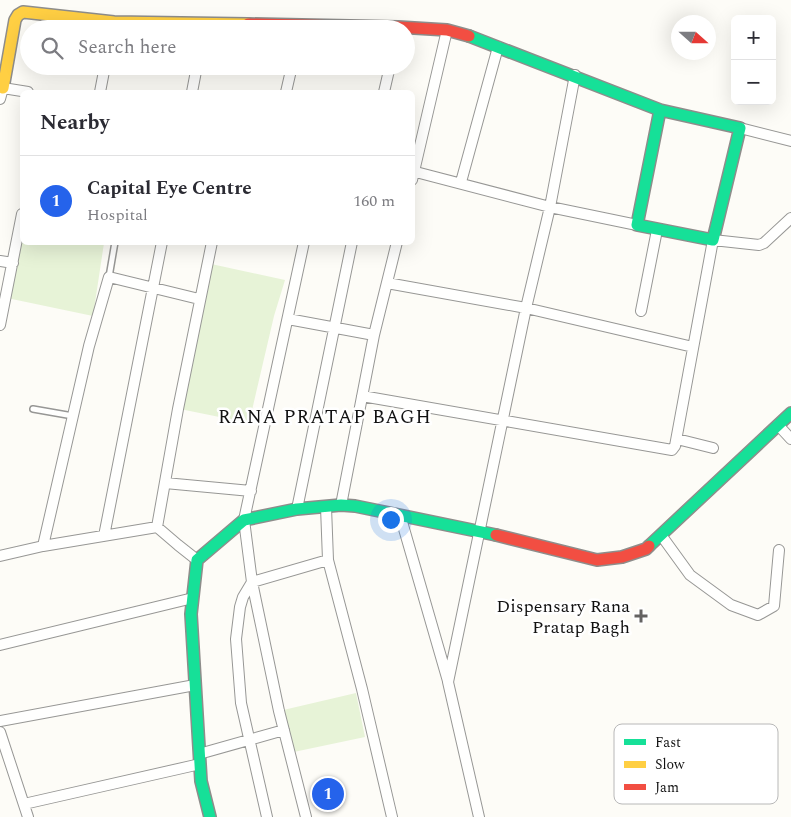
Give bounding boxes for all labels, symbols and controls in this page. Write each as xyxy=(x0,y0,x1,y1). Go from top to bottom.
north arrow xyxy=(671,15,716,60)
map controls xyxy=(731,15,776,105)
button: + xyxy=(731,15,776,60)
search box xyxy=(20,20,415,75)
text: Search here xyxy=(78,33,177,62)
icon: search xyxy=(38,34,66,62)
button: − xyxy=(731,60,776,105)
text: Nearby xyxy=(40,107,110,139)
text: Capital Eye Centre xyxy=(87,174,252,203)
text: 1 xyxy=(52,189,60,213)
text: 160 m xyxy=(353,189,395,213)
text: Hospital xyxy=(87,203,148,227)
district label: RANA PRATAP BAGH xyxy=(218,403,432,432)
your location xyxy=(378,507,404,533)
place label: Dispensary Rana Pratap Bagh xyxy=(496,593,630,641)
marker: Dispensary Rana Pratap Bagh xyxy=(634,609,648,623)
legend xyxy=(614,724,778,804)
text: Fast xyxy=(655,732,681,753)
text: Slow xyxy=(655,754,685,775)
pin: 1 xyxy=(312,775,344,813)
text: Jam xyxy=(655,777,679,798)

